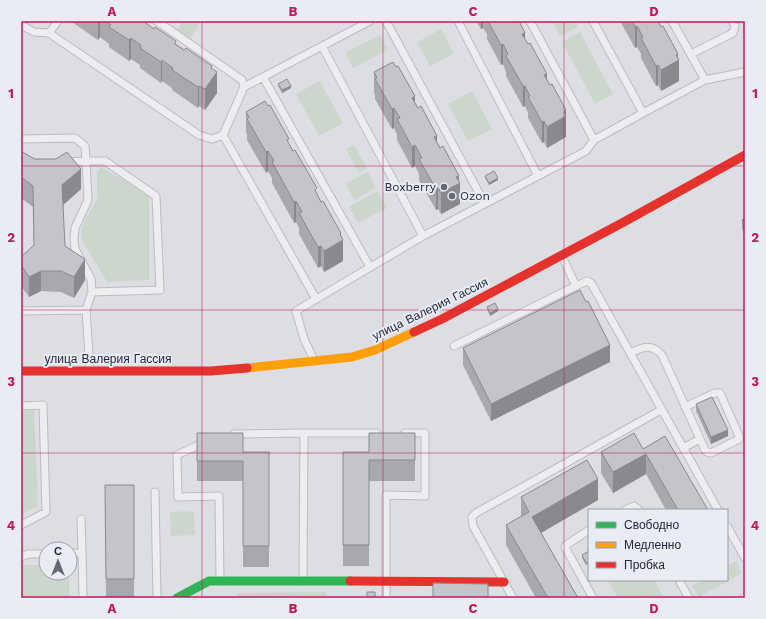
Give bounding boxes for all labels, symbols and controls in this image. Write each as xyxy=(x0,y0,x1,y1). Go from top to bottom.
text: A xyxy=(108,4,117,19)
text: B xyxy=(289,4,298,19)
text: C xyxy=(469,4,478,19)
text: D xyxy=(649,4,659,19)
text: 1 xyxy=(8,86,14,101)
text: 1 xyxy=(752,86,758,101)
place label: Boxberry xyxy=(384,180,437,194)
marker: Boxberry xyxy=(439,182,449,192)
place label: Ozon xyxy=(460,189,490,203)
marker: Ozon xyxy=(447,191,457,201)
text: 2 xyxy=(7,230,15,245)
text: 2 xyxy=(751,230,759,245)
street label: улица Валерия Гассия xyxy=(370,275,490,343)
street label: улица Валерия Гассия xyxy=(44,352,172,366)
text: 3 xyxy=(7,374,15,389)
text: 3 xyxy=(751,374,759,389)
legend xyxy=(588,509,728,581)
text: 4 xyxy=(7,518,16,533)
text: Свободно xyxy=(624,518,679,532)
text: 4 xyxy=(751,518,760,533)
text: Медленно xyxy=(624,538,681,552)
north arrow xyxy=(38,541,78,581)
text: С xyxy=(54,545,62,558)
text: Пробка xyxy=(624,558,665,572)
text: A xyxy=(108,601,117,616)
text: B xyxy=(289,601,298,616)
text: C xyxy=(469,601,478,616)
text: D xyxy=(649,601,659,616)

